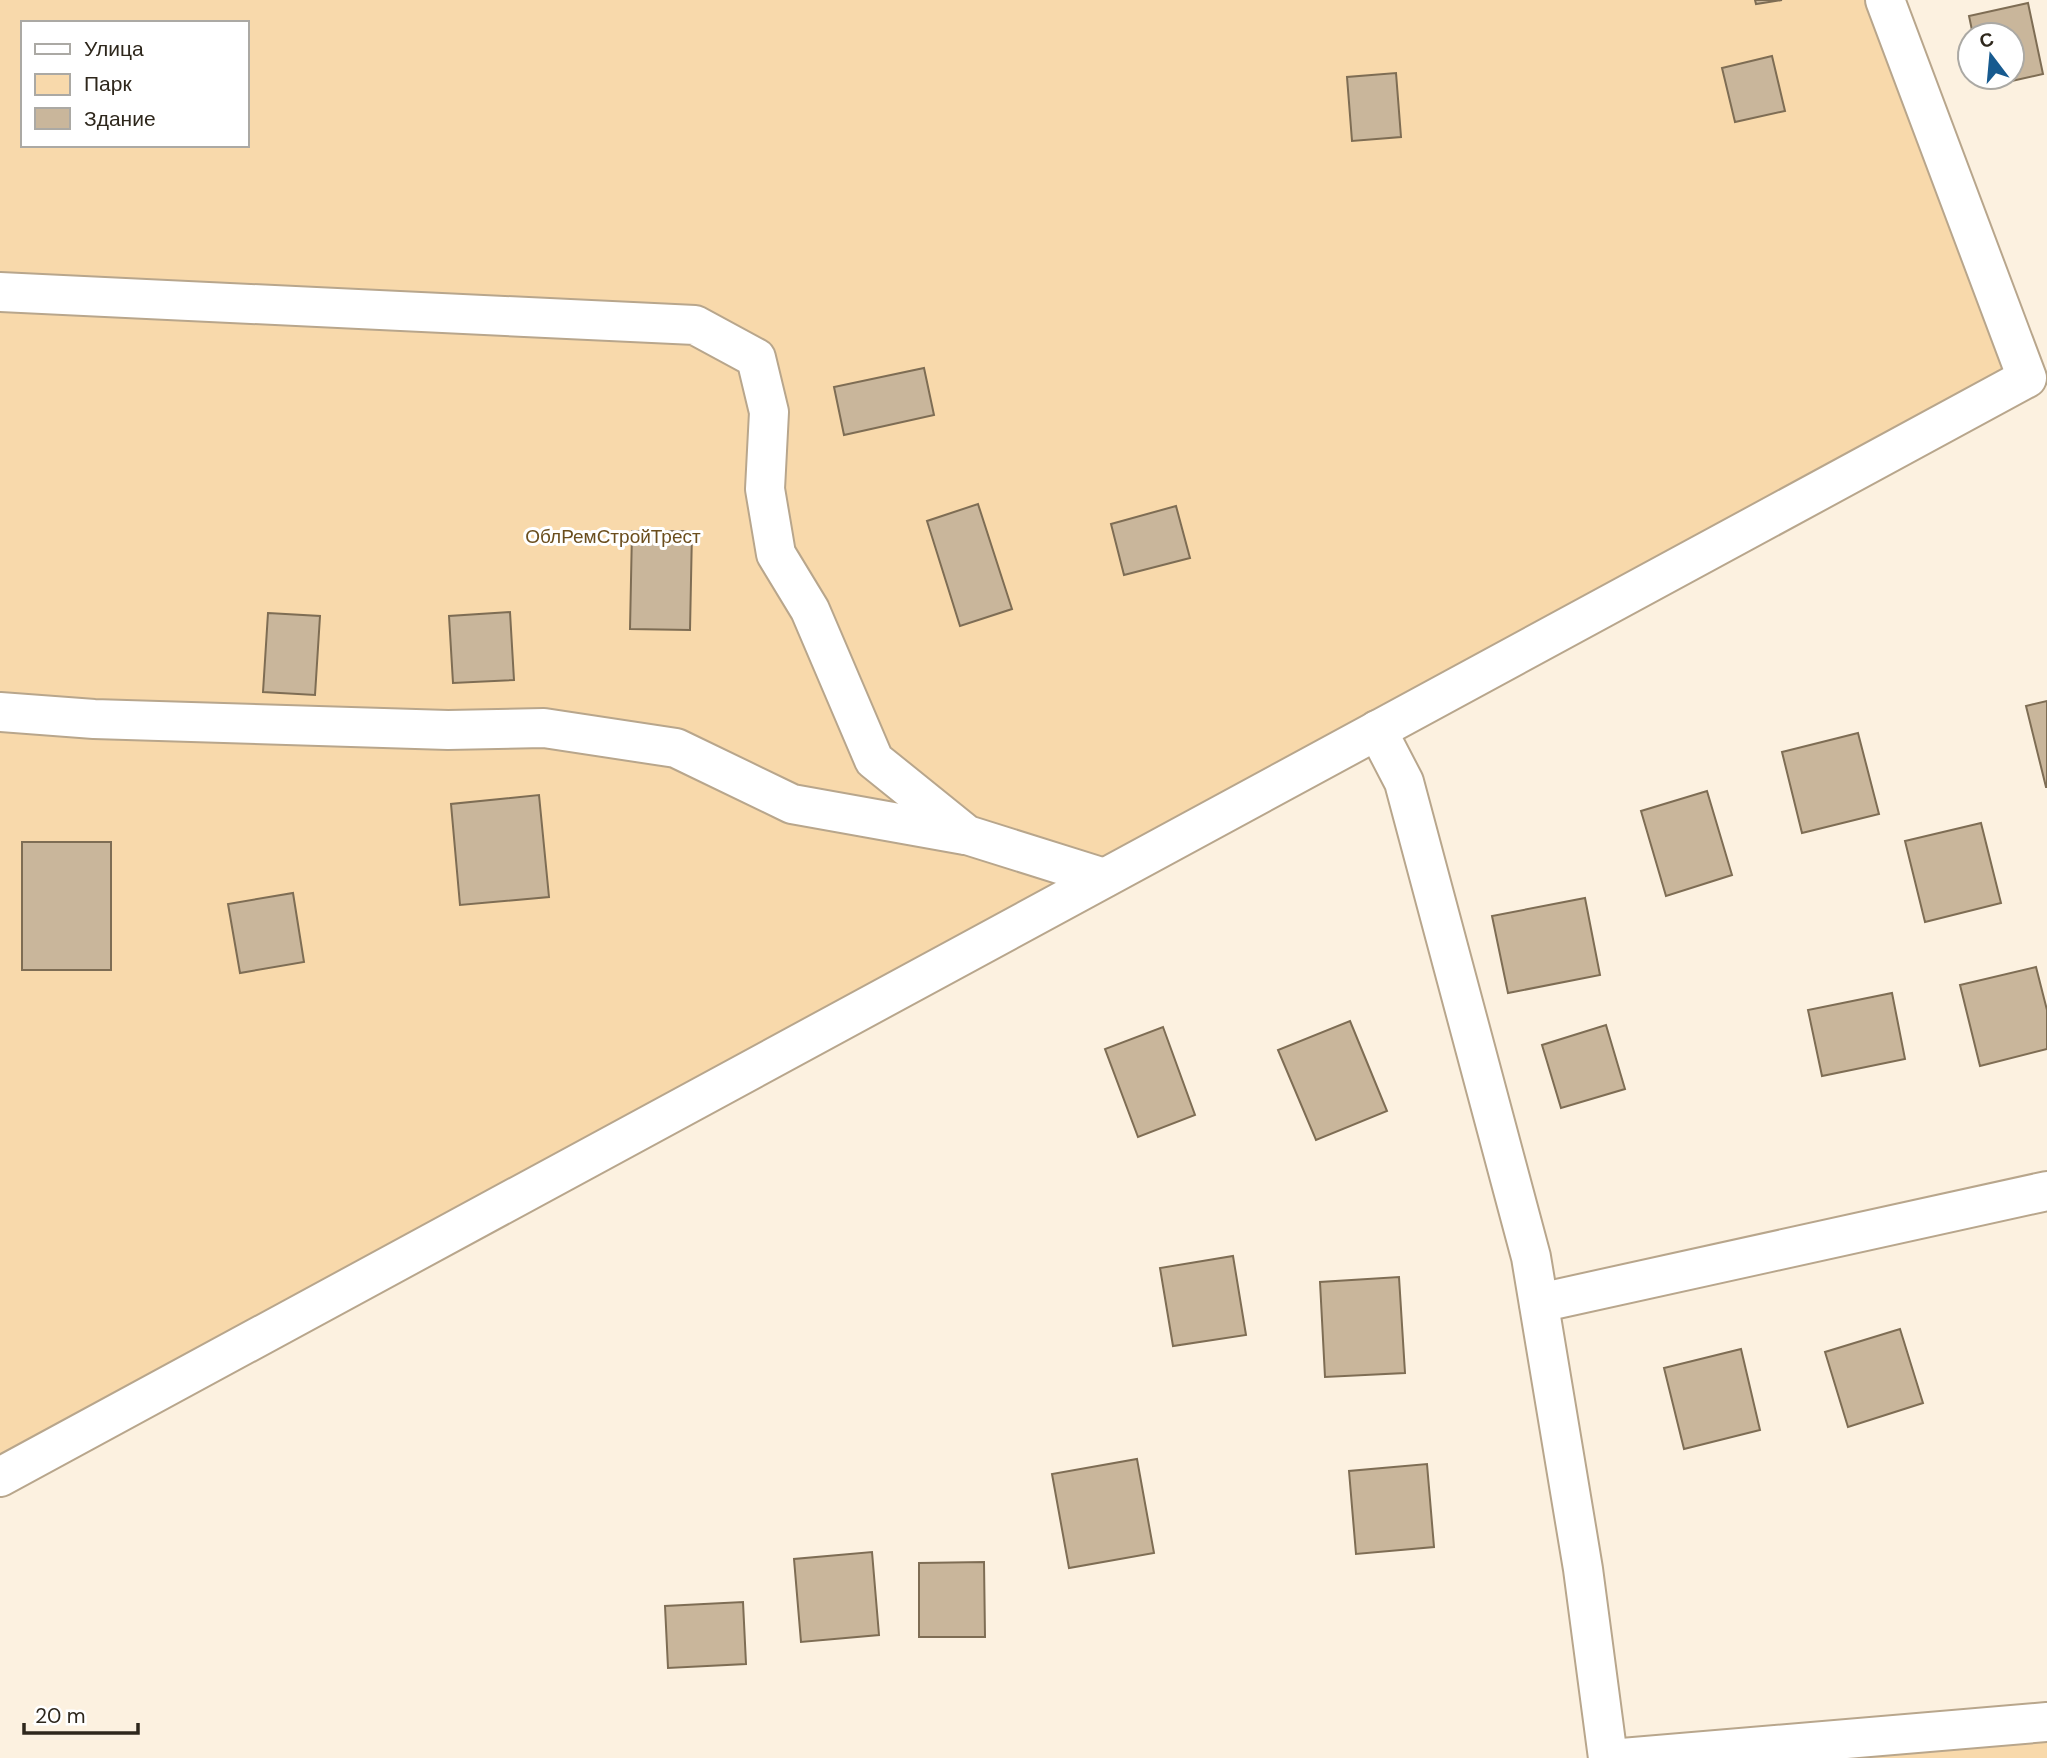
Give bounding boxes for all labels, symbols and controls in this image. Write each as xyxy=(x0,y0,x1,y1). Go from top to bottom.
legend xyxy=(21,21,248,147)
north arrow xyxy=(1956,21,2026,91)
text: С xyxy=(1976,26,1997,54)
text: Улица xyxy=(84,35,144,63)
text: Парк xyxy=(84,70,132,98)
text: Здание xyxy=(84,105,156,133)
park label: ОблРемСтройТрест xyxy=(525,524,701,549)
scale bar xyxy=(24,1692,138,1736)
text: 20 m xyxy=(35,1702,86,1730)

